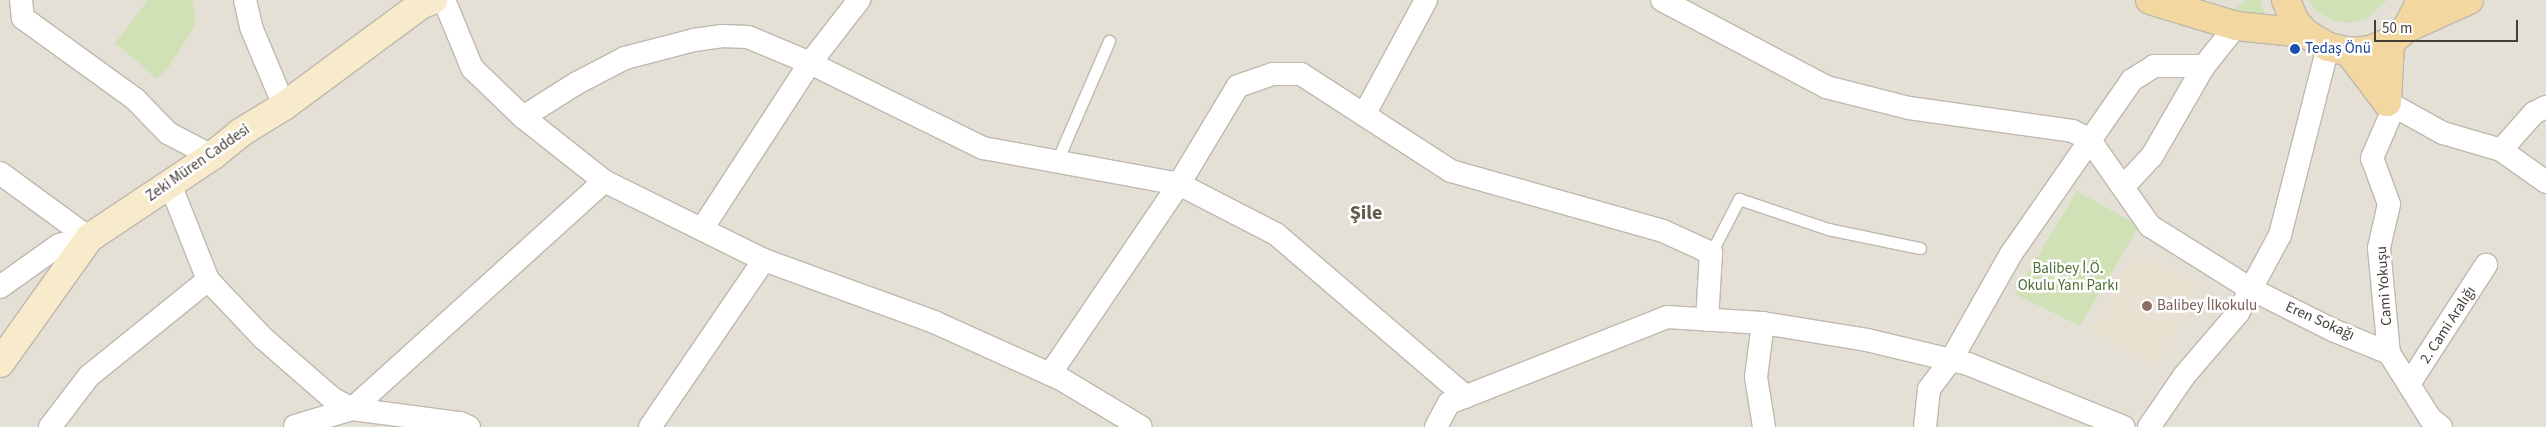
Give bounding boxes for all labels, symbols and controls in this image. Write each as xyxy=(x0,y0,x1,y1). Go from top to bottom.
scale bar xyxy=(2376,10,2520,42)
text: 50 m xyxy=(2382,18,2412,39)
place label: Tedaş Önü xyxy=(2305,40,2371,58)
marker: Tedaş Önü xyxy=(2289,43,2301,55)
street label: Zeki Müren Caddesi xyxy=(143,121,253,205)
district label: Şile xyxy=(1350,201,1382,225)
street label: Cami Yokuşu xyxy=(2372,246,2396,326)
park label: Balibey İ.Ö. Okulu Yanı Parkı xyxy=(2018,259,2118,294)
street label: 2. Cami Aralığı xyxy=(2416,283,2480,367)
place label: Balibey İlkokulu xyxy=(2157,297,2257,315)
street label: Eren Sokağı xyxy=(2283,298,2357,344)
marker: Balibey İlkokulu xyxy=(2141,300,2153,312)

